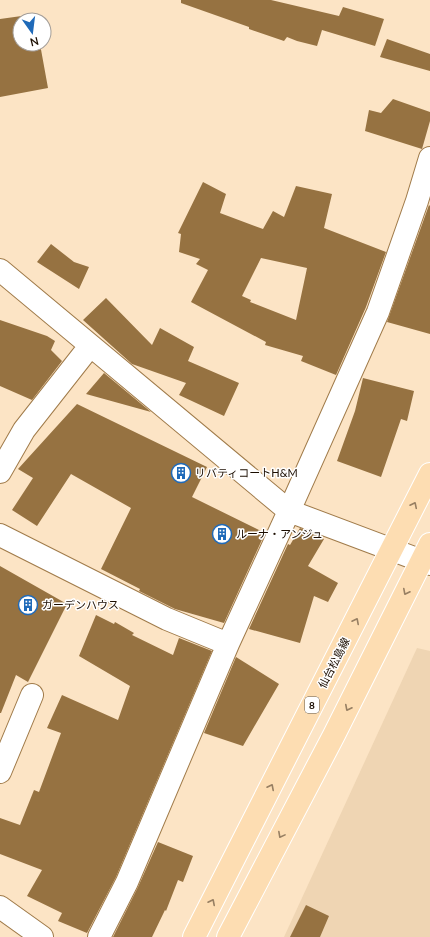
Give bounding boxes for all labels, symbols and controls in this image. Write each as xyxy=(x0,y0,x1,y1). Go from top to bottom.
north arrow xyxy=(12,12,52,52)
text: N xyxy=(29,35,40,50)
building icon: リバティコートH&M xyxy=(170,462,192,484)
place label: リバティコートH&M xyxy=(195,466,298,479)
one-way arrow xyxy=(410,502,417,509)
building icon: ルーナ・アンジュ xyxy=(211,523,233,545)
place label: ルーナ・アンジュ xyxy=(236,527,323,540)
one-way arrow xyxy=(404,587,411,595)
building icon: ガーデンハウス xyxy=(17,594,39,616)
place label: ガーデンハウス xyxy=(42,598,119,611)
one-way arrow xyxy=(351,618,358,625)
street label: 仙台松島線 xyxy=(315,635,352,690)
road number: 8 xyxy=(305,697,319,713)
one-way arrow xyxy=(345,704,353,711)
one-way arrow xyxy=(266,783,274,791)
one-way arrow xyxy=(278,831,286,838)
one-way arrow xyxy=(207,899,214,907)

